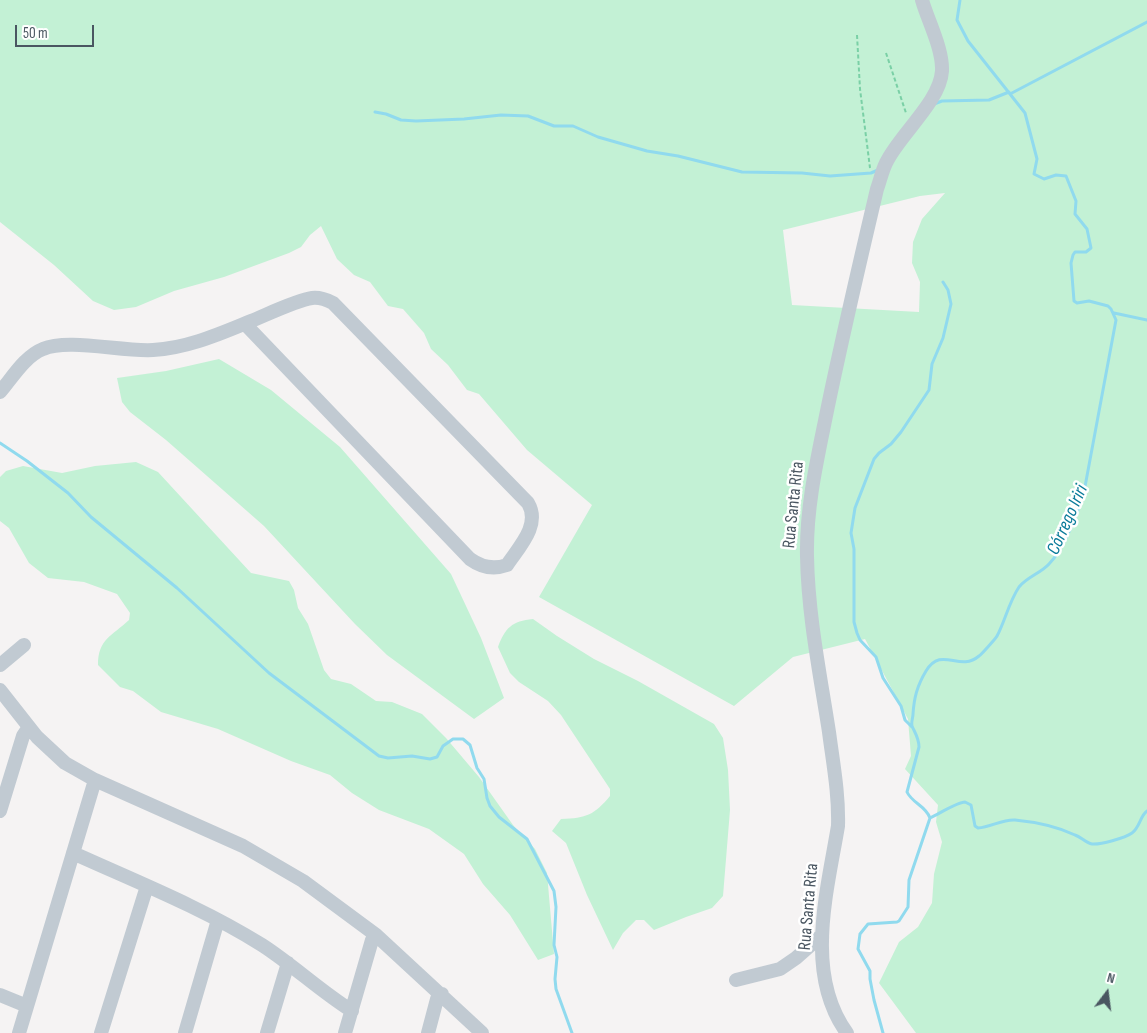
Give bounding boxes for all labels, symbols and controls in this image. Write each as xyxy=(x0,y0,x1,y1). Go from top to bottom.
scale bar xyxy=(18,15,96,47)
text: 50 m xyxy=(23,24,48,43)
street label: Rua Santa Rita xyxy=(779,460,809,550)
water label: Córrego Iriri xyxy=(1043,481,1093,559)
street label: Rua Santa Rita xyxy=(794,863,824,951)
north arrow xyxy=(1082,968,1132,1018)
text: N xyxy=(1105,969,1117,987)

